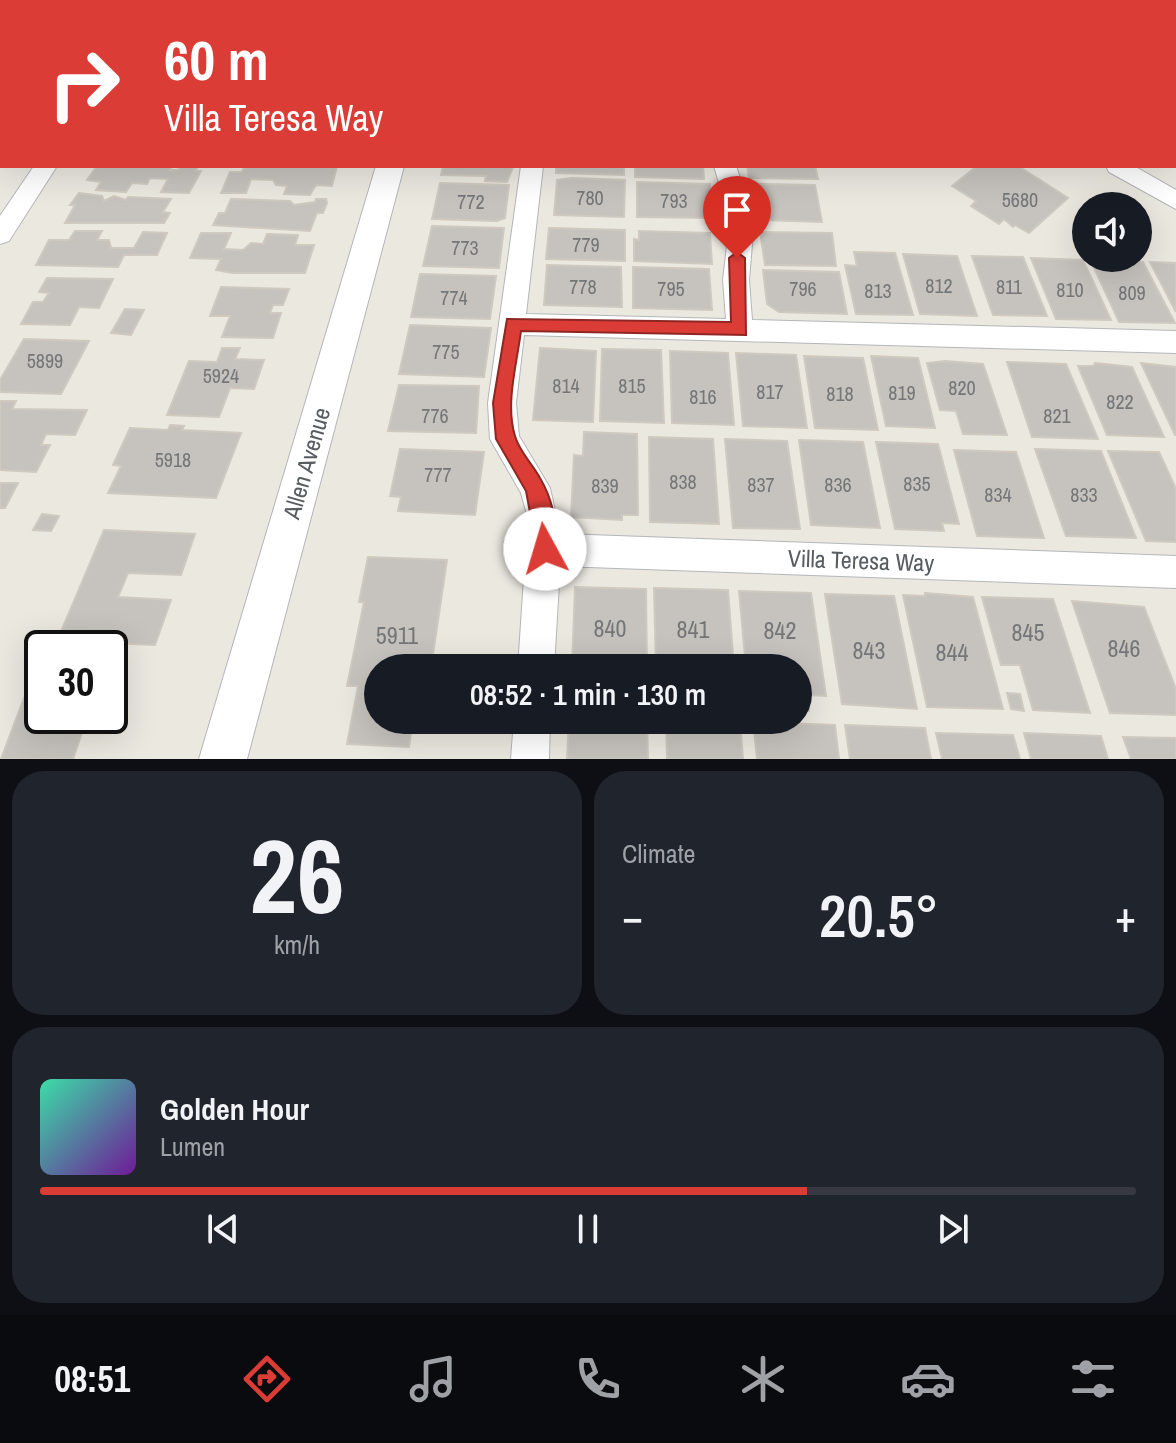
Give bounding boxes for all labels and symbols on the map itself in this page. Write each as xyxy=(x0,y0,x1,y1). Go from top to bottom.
pin xyxy=(703,176,771,258)
house number: 780 xyxy=(576,184,604,211)
house number: 5680 xyxy=(1002,186,1038,213)
house number: 793 xyxy=(660,187,688,214)
house number: 772 xyxy=(457,188,485,215)
house number: 779 xyxy=(572,231,600,258)
house number: 773 xyxy=(451,234,479,261)
house number: 812 xyxy=(925,272,953,299)
house number: 778 xyxy=(569,273,597,300)
house number: 811 xyxy=(996,273,1022,300)
house number: 795 xyxy=(657,275,685,302)
house number: 796 xyxy=(789,275,817,302)
house number: 810 xyxy=(1056,276,1084,303)
house number: 813 xyxy=(864,277,892,304)
house number: 809 xyxy=(1118,279,1146,306)
house number: 774 xyxy=(440,284,468,311)
house number: 775 xyxy=(432,338,460,365)
house number: 5899 xyxy=(27,347,63,374)
house number: 5924 xyxy=(203,362,239,389)
house number: 814 xyxy=(552,372,580,399)
house number: 815 xyxy=(618,372,646,399)
house number: 820 xyxy=(948,374,976,401)
house number: 817 xyxy=(756,378,784,405)
house number: 819 xyxy=(888,379,916,406)
house number: 818 xyxy=(826,380,854,407)
house number: 816 xyxy=(689,383,717,410)
house number: 822 xyxy=(1106,388,1134,415)
house number: 776 xyxy=(421,402,449,429)
house number: 821 xyxy=(1043,402,1071,429)
street label: Allen Avenue xyxy=(275,404,337,523)
house number: 5918 xyxy=(155,446,191,473)
house number: 777 xyxy=(424,461,452,488)
house number: 838 xyxy=(669,468,697,495)
house number: 835 xyxy=(903,470,931,497)
house number: 837 xyxy=(747,471,775,498)
house number: 836 xyxy=(824,471,852,498)
house number: 839 xyxy=(591,472,619,499)
house number: 834 xyxy=(984,481,1012,508)
house number: 833 xyxy=(1070,481,1098,508)
position arrow xyxy=(503,507,587,591)
street label: Villa Teresa Way xyxy=(787,541,935,579)
house number: 840 xyxy=(594,612,626,644)
house number: 841 xyxy=(677,613,709,645)
house number: 842 xyxy=(764,614,796,646)
house number: 845 xyxy=(1012,616,1044,648)
house number: 5911 xyxy=(376,619,418,651)
speed limit sign: 30 xyxy=(24,630,128,734)
house number: 846 xyxy=(1108,632,1140,664)
house number: 843 xyxy=(853,634,885,666)
house number: 844 xyxy=(936,636,968,668)

